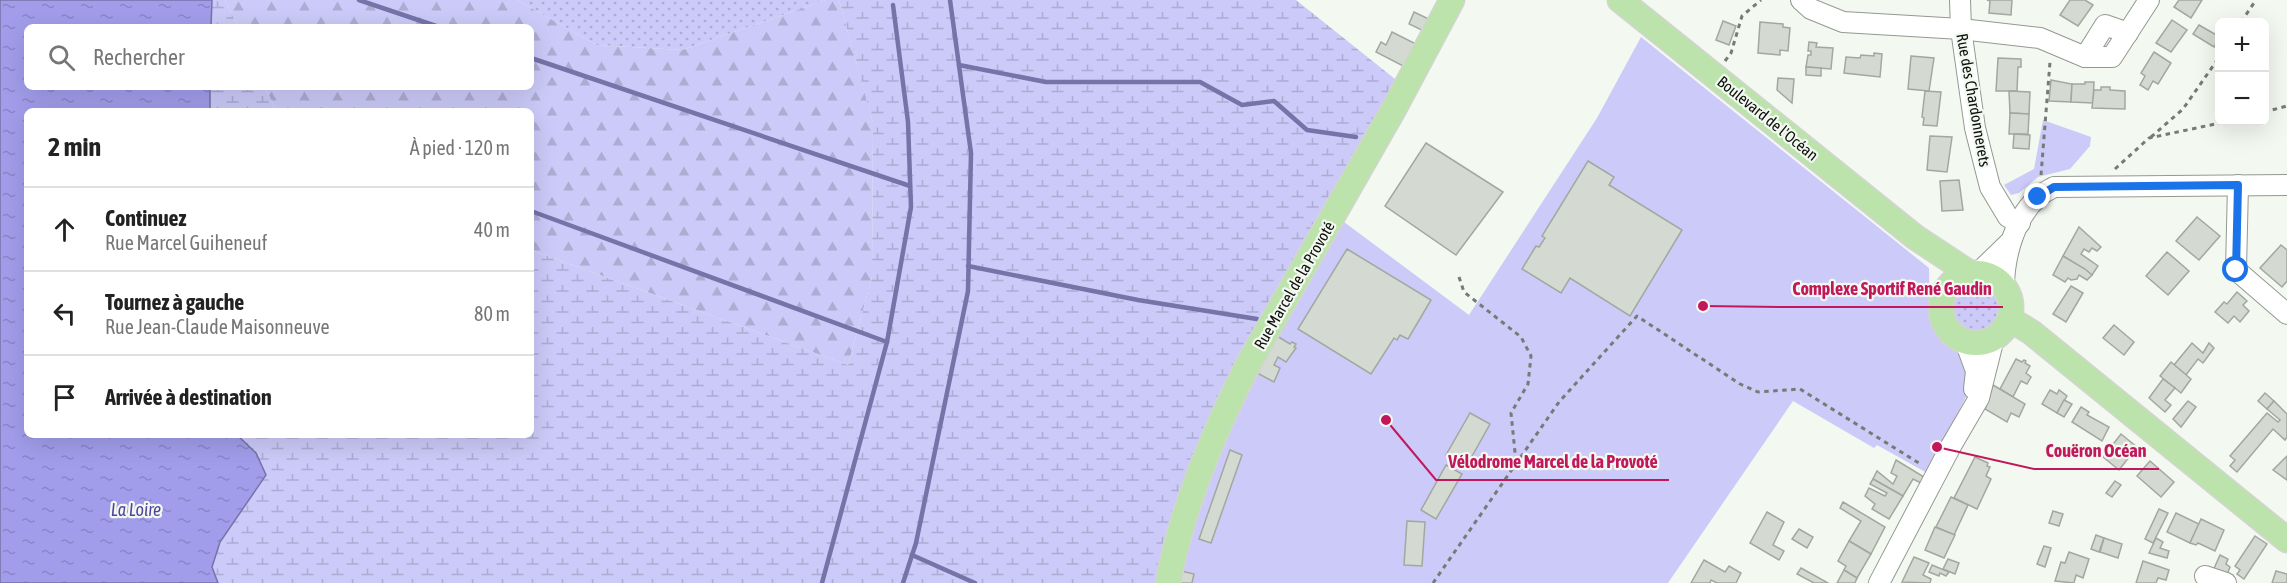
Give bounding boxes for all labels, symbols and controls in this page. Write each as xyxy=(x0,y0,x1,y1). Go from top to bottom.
map controls xyxy=(2215,18,2269,126)
button: + xyxy=(2215,18,2269,72)
search box xyxy=(24,24,534,90)
street label: Rue des Chardonnerets xyxy=(1953,32,1995,168)
icon: search xyxy=(45,41,78,74)
text: Rechercher xyxy=(93,44,184,70)
street label: Boulevard de l'Océan xyxy=(1714,72,1822,164)
button: − xyxy=(2215,72,2269,126)
text: 2 min xyxy=(48,132,101,162)
text: À pied · 120 m xyxy=(410,136,510,159)
route end xyxy=(2024,183,2050,209)
text: Continuez xyxy=(105,205,187,231)
icon: ahead xyxy=(48,213,81,246)
text: 40 m xyxy=(474,218,510,241)
street label: Rue Marcel de la Provoté xyxy=(1250,218,1338,352)
text: Rue Marcel Guiheneuf xyxy=(105,231,267,254)
route start xyxy=(2222,256,2248,282)
callout: Complexe Sportif René Gaudin xyxy=(1780,271,2003,307)
text: Complexe Sportif René Gaudin xyxy=(1792,278,1992,299)
text: Tournez à gauche xyxy=(105,289,244,315)
icon: left xyxy=(48,297,81,330)
text: 80 m xyxy=(474,302,510,325)
text: Rue Jean-Claude Maisonneuve xyxy=(105,315,330,338)
icon: arrive xyxy=(48,381,81,414)
text: Arrivée à destination xyxy=(105,384,272,410)
callout: Couëron Océan xyxy=(2034,433,2159,469)
text: Couëron Océan xyxy=(2046,440,2147,461)
callout: Vélodrome Marcel de la Provoté xyxy=(1436,444,1669,480)
text: Vélodrome Marcel de la Provoté xyxy=(1447,451,1658,472)
water label: La Loire xyxy=(111,499,161,520)

